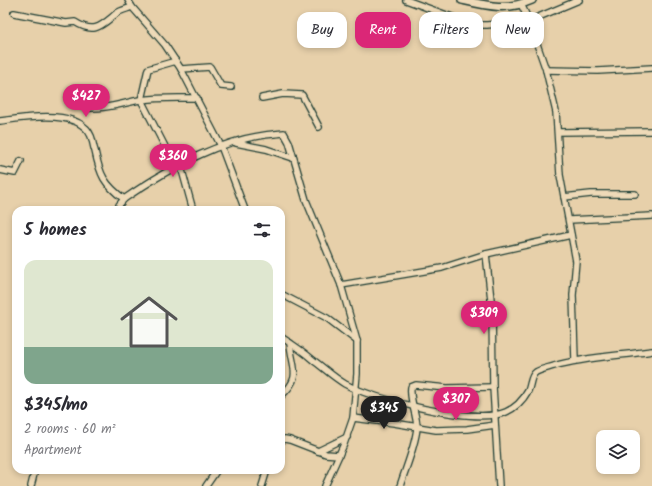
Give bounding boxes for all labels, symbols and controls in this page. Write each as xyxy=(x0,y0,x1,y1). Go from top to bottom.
chip: Buy xyxy=(297,12,347,48)
chip: Rent xyxy=(355,12,411,48)
chip: Filters xyxy=(419,12,483,48)
chip: New xyxy=(491,12,544,48)
pin: $427 xyxy=(62,84,110,118)
text: $427 xyxy=(72,86,100,107)
pin: $360 xyxy=(149,144,197,178)
text: $360 xyxy=(159,146,187,167)
text: 5 homes xyxy=(24,217,87,244)
icon: filters xyxy=(251,219,273,241)
icon: home xyxy=(113,286,185,358)
pin: $309 xyxy=(460,301,508,335)
text: $309 xyxy=(470,303,498,324)
pin: $307 xyxy=(432,387,480,421)
text: $307 xyxy=(442,389,470,410)
text: $345/mo xyxy=(24,392,88,419)
pin: $345 xyxy=(360,396,408,430)
text: $345 xyxy=(370,398,398,419)
text: 2 rooms · 60 m² xyxy=(24,419,116,440)
map controls xyxy=(596,430,640,474)
button: layers xyxy=(596,430,640,474)
text: Apartment xyxy=(24,440,82,461)

